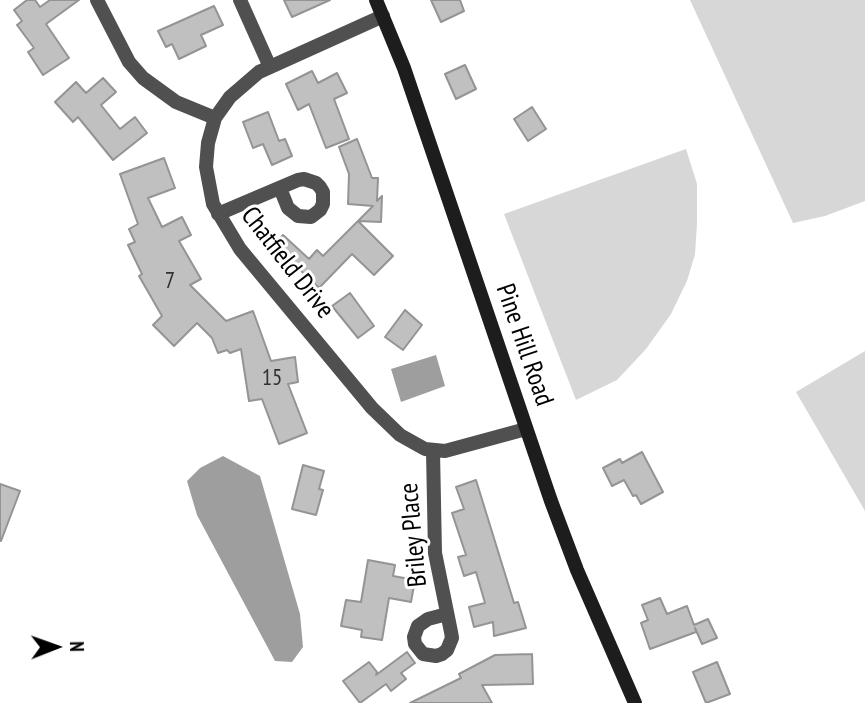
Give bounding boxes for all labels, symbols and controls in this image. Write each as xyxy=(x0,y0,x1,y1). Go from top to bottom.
street label: Chatfield Drive xyxy=(234,201,340,325)
house number: 7 xyxy=(165,267,175,295)
street label: Pine Hill Road xyxy=(489,280,559,410)
house number: 15 xyxy=(262,364,282,392)
street label: Briley Place xyxy=(394,482,434,588)
north arrow xyxy=(21,612,91,682)
text: N xyxy=(65,641,89,652)

